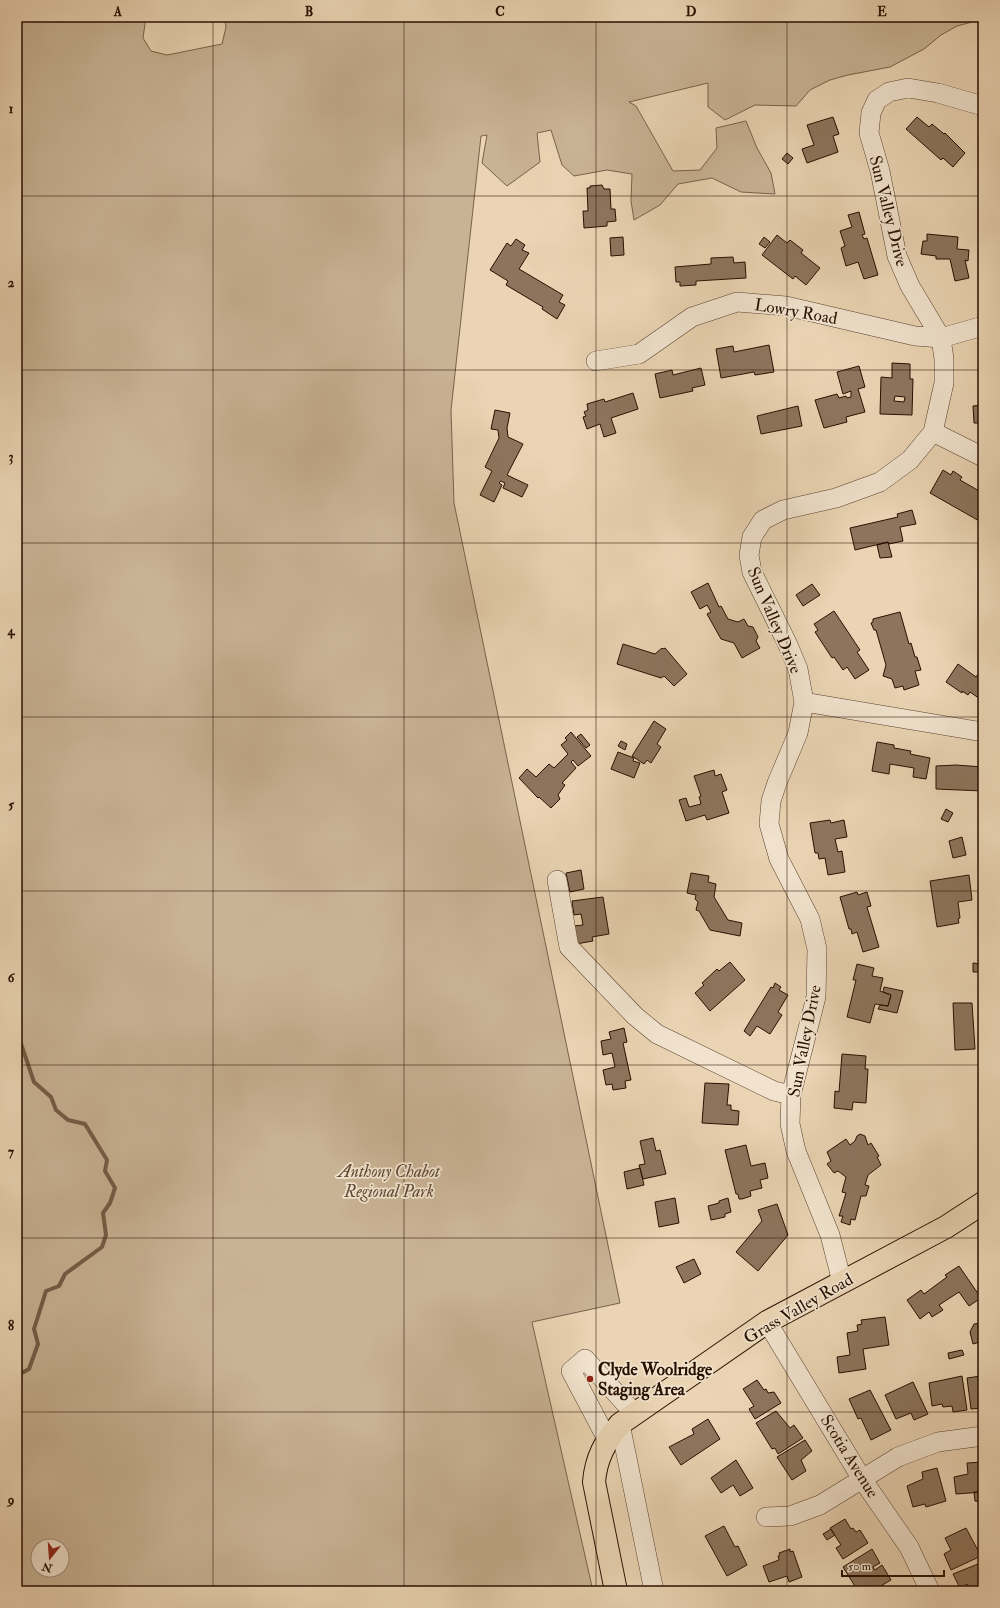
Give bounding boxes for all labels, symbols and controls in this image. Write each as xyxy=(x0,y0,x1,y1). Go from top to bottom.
text: A xyxy=(113,4,123,20)
text: B xyxy=(305,4,313,20)
text: C xyxy=(495,4,505,20)
text: D xyxy=(686,4,697,20)
text: E xyxy=(877,4,887,20)
text: 1 xyxy=(9,101,14,117)
street label: Sun Valley Drive xyxy=(864,153,912,269)
text: 2 xyxy=(8,275,15,291)
street label: Lowry Road xyxy=(753,294,840,330)
text: 3 xyxy=(9,449,14,465)
street label: Sun Valley Drive xyxy=(742,564,806,677)
text: 4 xyxy=(6,623,15,639)
text: 5 xyxy=(8,797,14,813)
text: 6 xyxy=(8,970,16,986)
street label: Sun Valley Drive xyxy=(783,983,827,1099)
text: 7 xyxy=(8,1144,15,1160)
park label: Anthony Chabot Regional Park xyxy=(336,1161,441,1202)
street label: Grass Valley Road xyxy=(740,1268,858,1349)
text: 8 xyxy=(8,1318,14,1334)
place label: Clyde Woolridge Staging Area xyxy=(598,1359,713,1401)
marker: Clyde Woolridge Staging Area xyxy=(585,1374,595,1384)
street label: Scotia Avenue xyxy=(816,1411,883,1502)
text: 9 xyxy=(6,1492,15,1508)
north arrow xyxy=(30,1538,70,1578)
scale bar xyxy=(842,1552,944,1578)
text: N xyxy=(40,1559,55,1575)
text: 50 m xyxy=(848,1559,872,1574)

